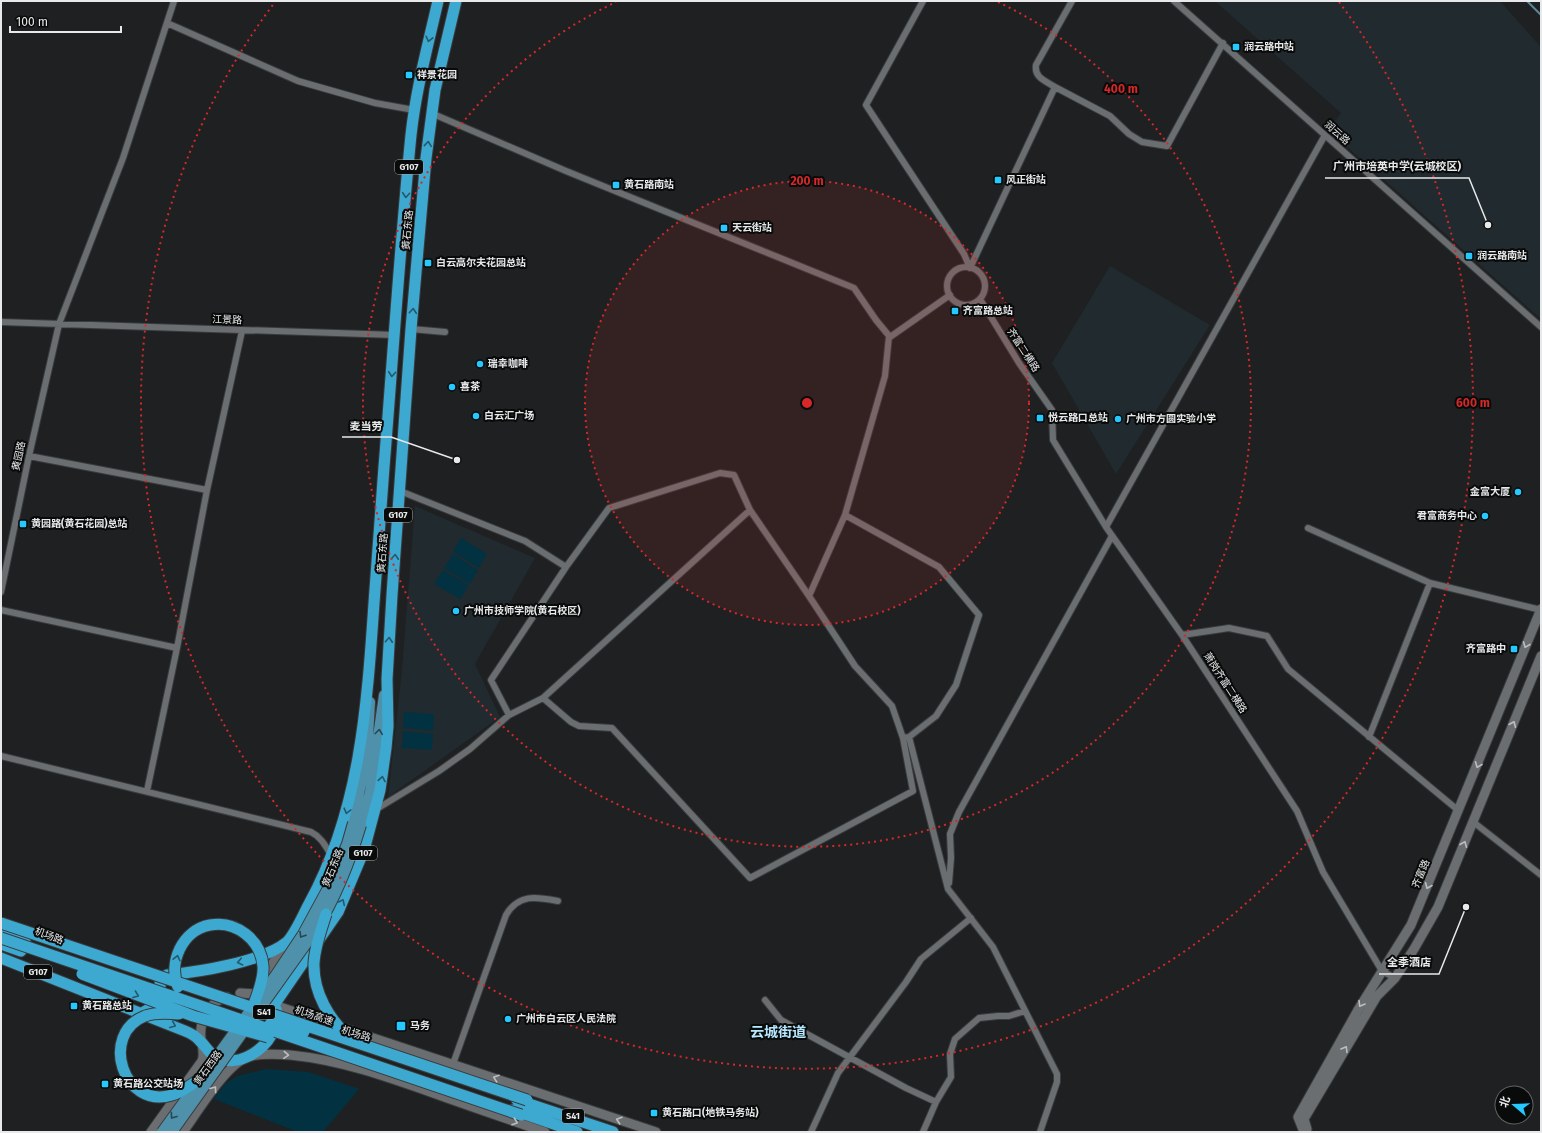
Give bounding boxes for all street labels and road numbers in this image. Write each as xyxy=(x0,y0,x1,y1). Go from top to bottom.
street label: 润云路 xyxy=(1322,119,1352,147)
road number: G107 xyxy=(395,160,423,174)
street label: 黄石东路 xyxy=(400,210,416,250)
street label: 江景路 xyxy=(212,313,242,327)
street label: 齐富二横路 xyxy=(1004,326,1042,374)
street label: 黄园路 xyxy=(10,440,28,472)
road number: G107 xyxy=(384,508,412,522)
street label: 黄石东路 xyxy=(376,533,390,573)
street label: 萧岗齐富二横路 xyxy=(1201,650,1249,716)
road number: G107 xyxy=(349,846,377,860)
street label: 黄石东路 xyxy=(320,847,346,889)
street label: 齐富路 xyxy=(1410,858,1432,890)
street label: 机场路 xyxy=(33,925,65,947)
road number: G107 xyxy=(24,965,52,979)
street label: 机场高速 xyxy=(293,1004,335,1028)
road number: S41 xyxy=(253,1005,275,1019)
street label: 机场路 xyxy=(340,1024,372,1044)
street label: 黄石西路 xyxy=(191,1048,225,1088)
road number: S41 xyxy=(562,1109,584,1123)

